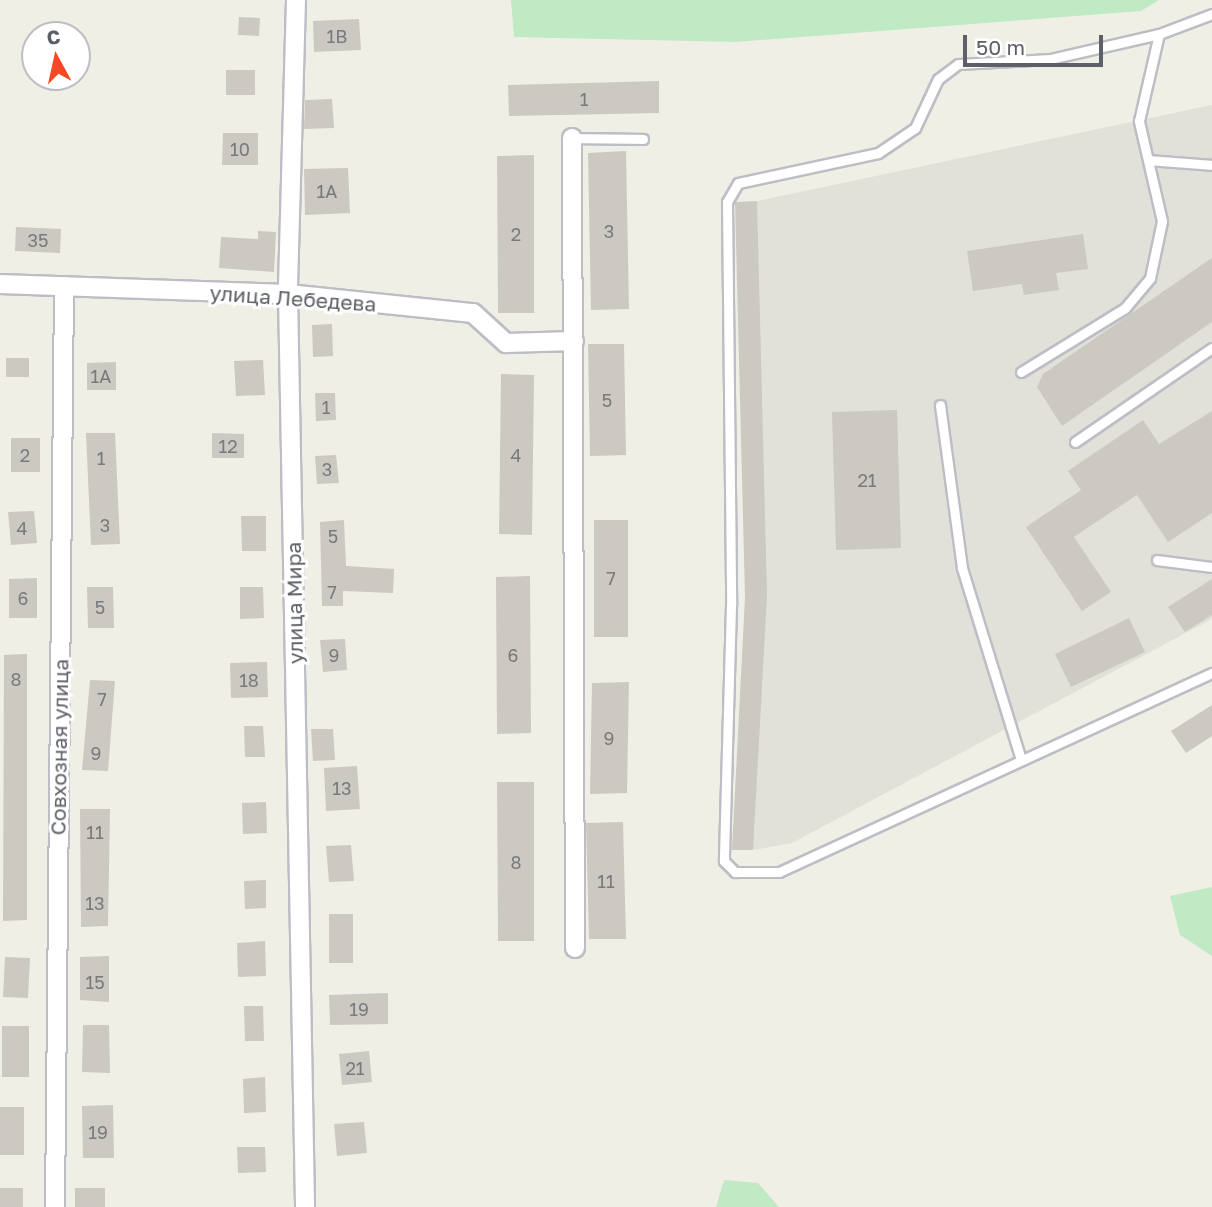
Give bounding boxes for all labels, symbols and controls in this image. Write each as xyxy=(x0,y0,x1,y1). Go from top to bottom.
north arrow xyxy=(21,21,91,91)
scale bar xyxy=(967,21,1107,65)
text: С xyxy=(45,24,62,49)
house number: 1В xyxy=(327,25,347,47)
text: 50 m xyxy=(976,34,1025,60)
house number: 1 xyxy=(580,88,588,110)
house number: 10 xyxy=(230,138,250,160)
house number: 1А xyxy=(317,180,337,202)
house number: 3 xyxy=(604,220,614,242)
house number: 2 xyxy=(511,223,521,245)
house number: 35 xyxy=(28,229,48,251)
street label: улица Лебедева xyxy=(209,280,377,316)
house number: 1А xyxy=(91,365,111,387)
house number: 5 xyxy=(602,389,612,411)
house number: 1 xyxy=(322,396,330,418)
house number: 12 xyxy=(218,435,238,457)
house number: 2 xyxy=(20,444,30,466)
house number: 4 xyxy=(511,444,521,466)
house number: 1 xyxy=(97,447,105,469)
house number: 3 xyxy=(322,458,332,480)
house number: 21 xyxy=(857,469,877,491)
house number: 3 xyxy=(100,514,110,536)
house number: 4 xyxy=(17,517,27,539)
house number: 5 xyxy=(328,525,338,547)
street label: улица Мира xyxy=(280,542,308,664)
house number: 7 xyxy=(606,567,616,589)
house number: 7 xyxy=(327,581,337,603)
house number: 6 xyxy=(18,587,28,609)
house number: 5 xyxy=(95,596,105,618)
house number: 9 xyxy=(329,644,339,666)
house number: 6 xyxy=(508,644,518,666)
street label: Совхозная улица xyxy=(45,658,73,836)
house number: 8 xyxy=(11,668,21,690)
house number: 18 xyxy=(239,669,259,691)
house number: 7 xyxy=(97,688,107,710)
house number: 9 xyxy=(604,727,614,749)
house number: 9 xyxy=(91,742,101,764)
house number: 13 xyxy=(332,777,352,799)
house number: 11 xyxy=(86,821,104,843)
house number: 8 xyxy=(511,851,521,873)
house number: 11 xyxy=(597,870,615,892)
house number: 13 xyxy=(85,892,105,914)
house number: 15 xyxy=(85,971,105,993)
house number: 19 xyxy=(349,998,369,1020)
house number: 21 xyxy=(345,1057,365,1079)
house number: 19 xyxy=(88,1121,108,1143)

